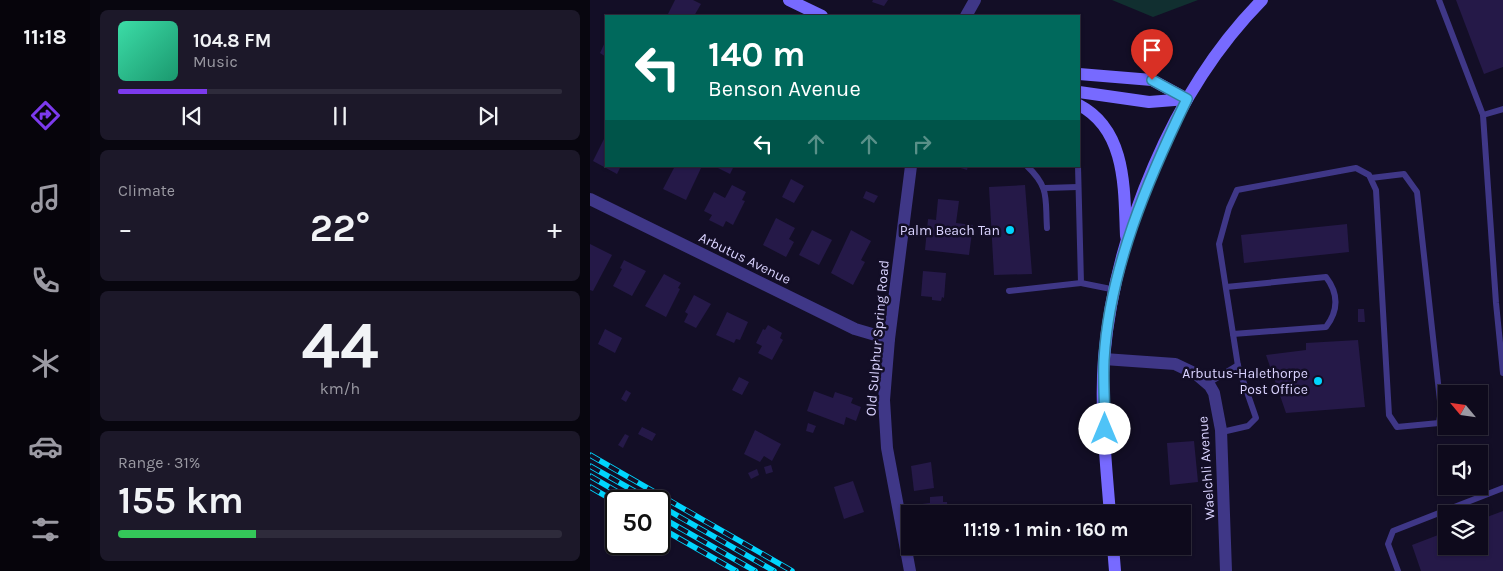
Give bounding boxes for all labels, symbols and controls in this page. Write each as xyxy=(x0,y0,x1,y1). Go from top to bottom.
text: 11:18 xyxy=(23,24,67,50)
pin xyxy=(1131,29,1173,80)
text: 104.8 FM xyxy=(193,30,271,52)
text: 140 m xyxy=(708,34,806,75)
icon: left xyxy=(625,35,690,100)
icon: arrive xyxy=(1138,36,1166,64)
text: Music xyxy=(193,52,238,71)
text: Benson Avenue xyxy=(708,76,861,102)
icon: directions xyxy=(28,98,63,133)
icon: previous xyxy=(178,102,206,130)
icon: pause xyxy=(326,102,354,130)
icon: next xyxy=(474,102,502,130)
icon: left xyxy=(749,130,777,158)
icon: ahead xyxy=(802,130,830,158)
icon: ahead xyxy=(855,130,883,158)
icon: right xyxy=(908,130,936,158)
icon: music xyxy=(28,181,63,216)
text: Climate xyxy=(118,181,175,200)
text: 22° xyxy=(310,206,370,251)
text: − xyxy=(118,212,133,245)
text: + xyxy=(547,212,562,245)
place label: Palm Beach Tan xyxy=(900,222,1000,239)
marker: Palm Beach Tan xyxy=(1004,224,1016,236)
street label: Arbutus Avenue xyxy=(696,229,794,288)
street label: Old Sulphur Spring Road xyxy=(862,259,893,417)
icon: phone xyxy=(28,263,63,298)
text: 44 xyxy=(301,308,379,384)
icon: climate xyxy=(28,346,63,381)
place label: Arbutus-Halethorpe Post Office xyxy=(1182,365,1308,398)
marker: Arbutus-Halethorpe Post Office xyxy=(1312,375,1324,387)
text: km/h xyxy=(320,379,360,398)
north arrow xyxy=(1438,385,1488,435)
map controls xyxy=(1438,385,1488,555)
position arrow xyxy=(1078,402,1130,454)
street label: Waelchli Avenue xyxy=(1194,415,1219,520)
icon: car xyxy=(28,429,63,464)
button: sound xyxy=(1438,445,1488,495)
text: Range · 31% xyxy=(118,453,200,472)
text: 155 km xyxy=(118,478,244,523)
speed limit sign: 50 xyxy=(605,490,670,555)
button: layers xyxy=(1438,505,1488,555)
icon: filters xyxy=(28,512,63,547)
text: 11:19 · 1 min · 160 m xyxy=(963,519,1129,541)

